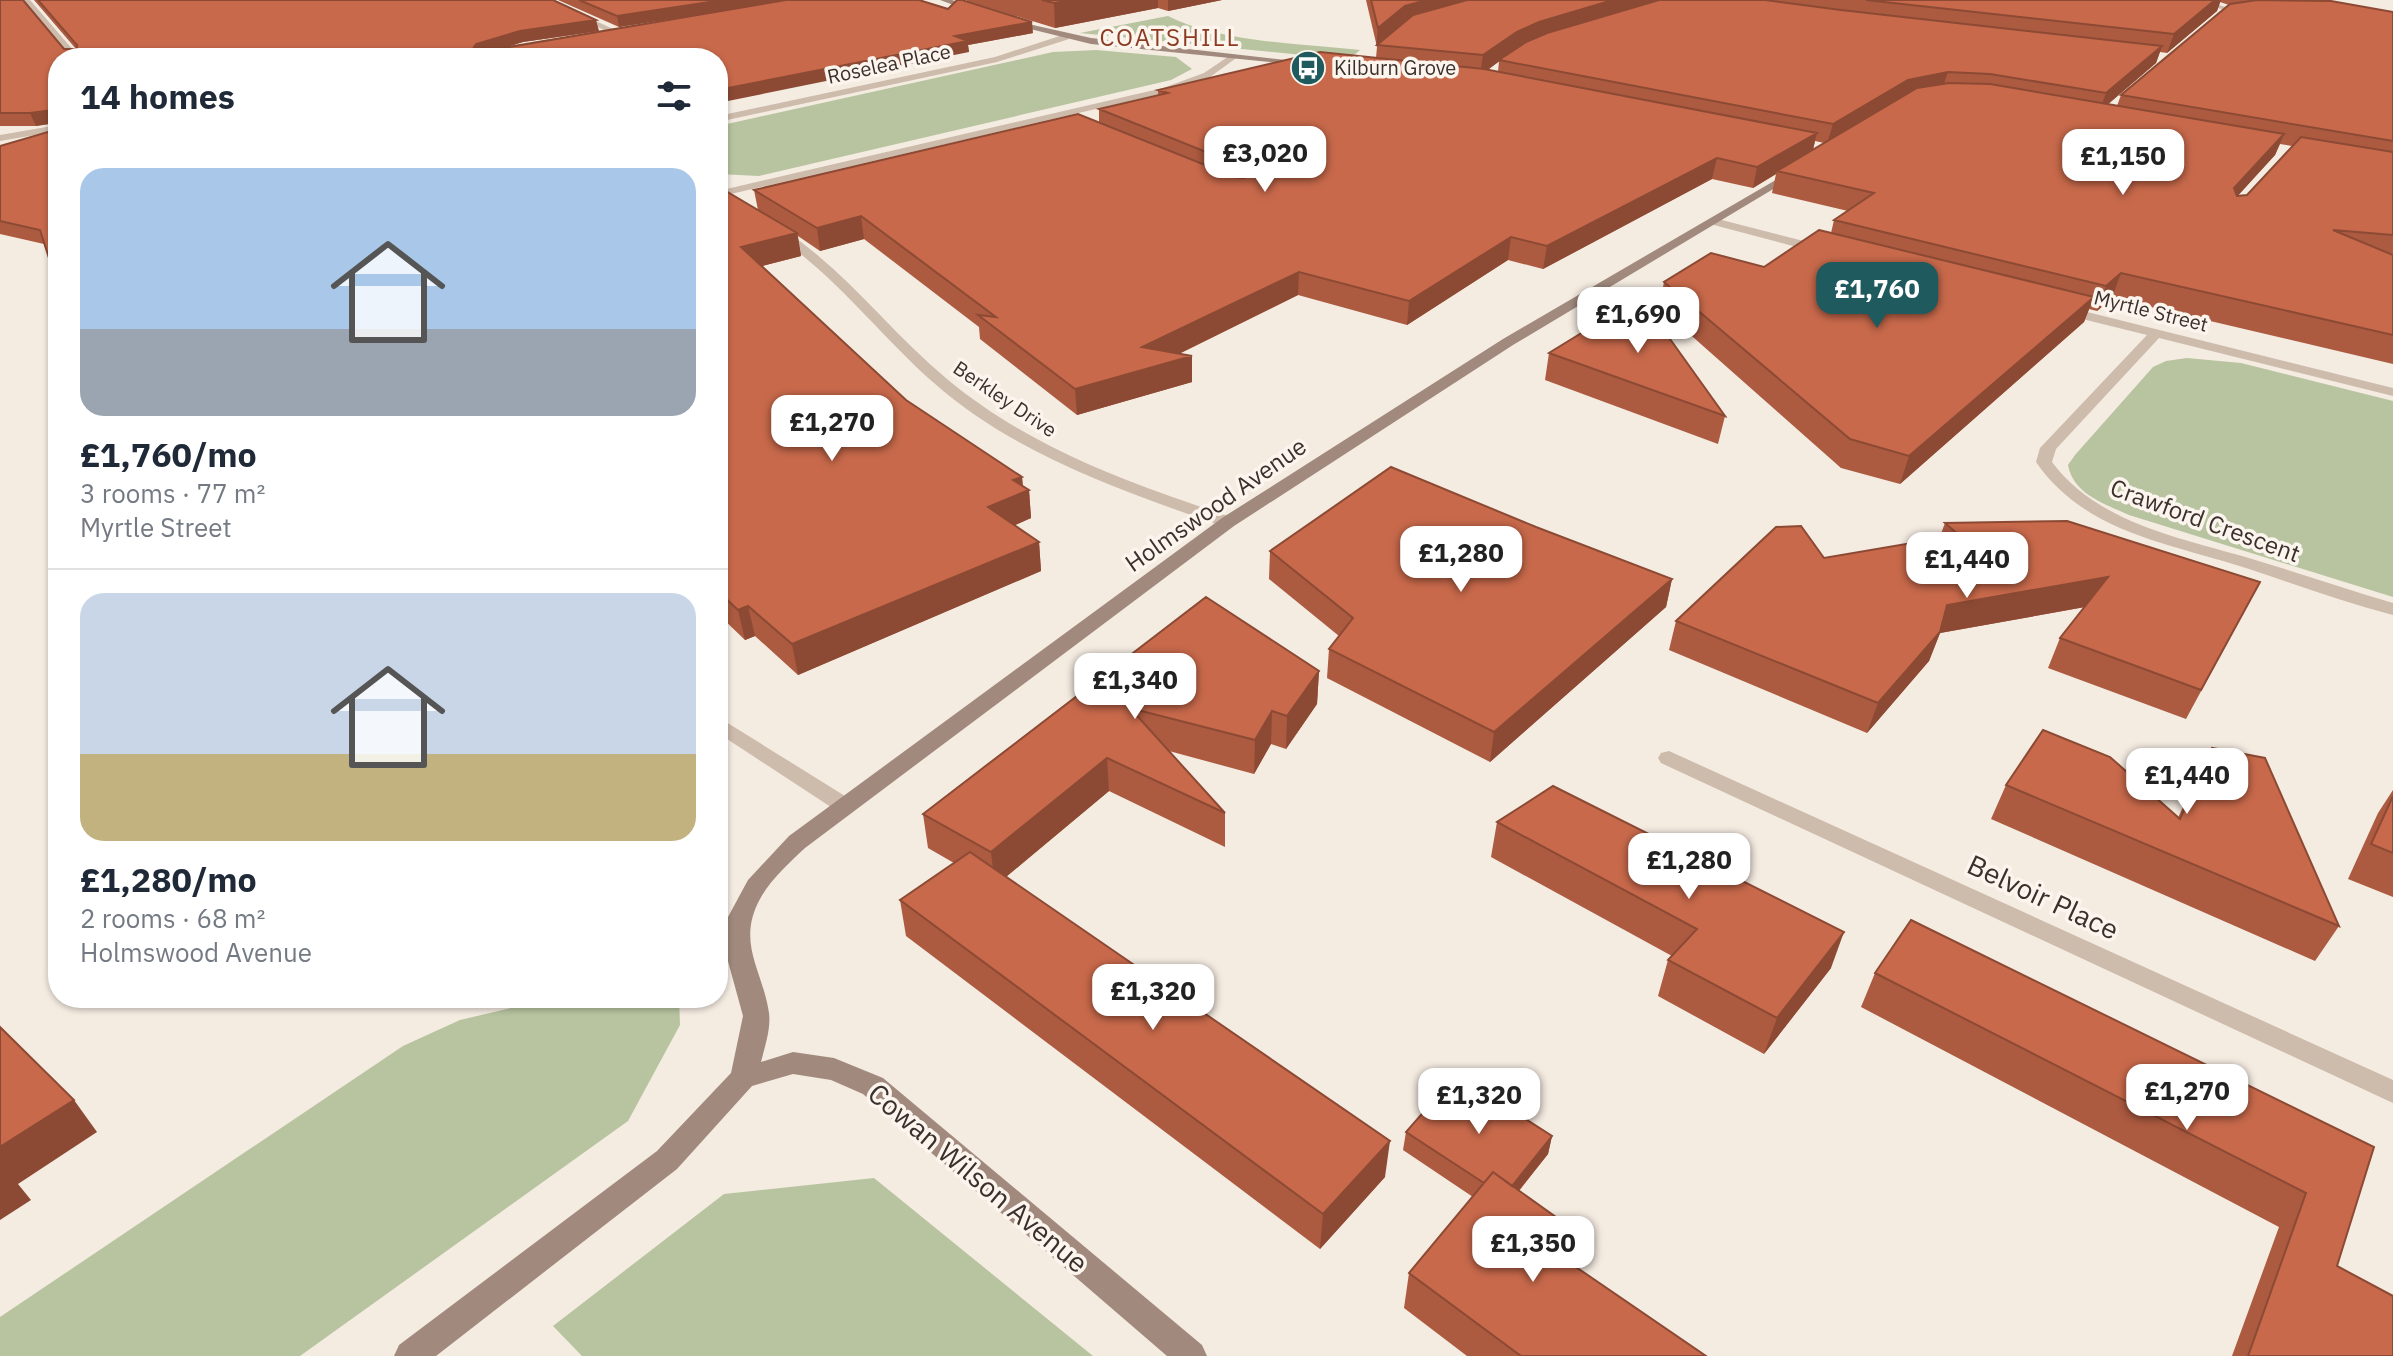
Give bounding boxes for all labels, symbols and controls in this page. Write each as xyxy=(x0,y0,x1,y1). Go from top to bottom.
district label: COATSHILL xyxy=(1099,21,1241,53)
street label: Roselea Place xyxy=(825,37,953,90)
bus stop icon: Kilburn Grove xyxy=(1289,49,1327,87)
place label: Kilburn Grove xyxy=(1334,54,1456,81)
text: 14 homes xyxy=(80,74,235,118)
icon: filters xyxy=(652,74,696,118)
pin: £3,020 xyxy=(1200,126,1330,194)
pin: £1,150 xyxy=(2058,129,2188,197)
text: £3,020 xyxy=(1222,135,1308,169)
text: £1,150 xyxy=(2080,138,2166,172)
icon: home xyxy=(316,220,460,364)
pin: £1,760 xyxy=(1812,262,1942,330)
text: £1,760 xyxy=(1834,271,1920,305)
street label: Myrtle Street xyxy=(2091,283,2211,338)
pin: £1,690 xyxy=(1573,287,1703,355)
text: £1,690 xyxy=(1595,296,1681,330)
street label: Berkley Drive xyxy=(948,354,1062,443)
pin: £1,270 xyxy=(767,395,897,463)
text: £1,270 xyxy=(789,404,875,438)
street label: Holmswood Avenue xyxy=(1118,430,1312,579)
text: £1,760/mo xyxy=(80,432,257,476)
street label: Crawford Crescent xyxy=(2106,471,2305,569)
text: 3 rooms · 77 m² xyxy=(80,476,265,510)
text: Myrtle Street xyxy=(80,510,232,544)
pin: £1,280 xyxy=(1396,526,1526,594)
pin: £1,440 xyxy=(1902,532,2032,600)
text: £1,280 xyxy=(1418,535,1504,569)
text: £1,440 xyxy=(1924,541,2010,575)
icon: home xyxy=(316,645,460,789)
pin: £1,340 xyxy=(1070,653,1200,721)
text: £1,340 xyxy=(1092,662,1178,696)
pin: £1,440 xyxy=(2122,748,2252,816)
text: £1,440 xyxy=(2144,757,2230,791)
pin: £1,280 xyxy=(1624,833,1754,901)
text: £1,280 xyxy=(1646,842,1732,876)
street label: Belvoir Place xyxy=(1962,845,2125,948)
text: £1,280/mo xyxy=(80,857,257,901)
text: 2 rooms · 68 m² xyxy=(80,901,265,935)
text: Holmswood Avenue xyxy=(80,935,312,969)
pin: £1,320 xyxy=(1088,964,1218,1032)
text: £1,320 xyxy=(1110,973,1196,1007)
pin: £1,270 xyxy=(2122,1064,2252,1132)
pin: £1,320 xyxy=(1414,1068,1544,1136)
text: £1,270 xyxy=(2144,1073,2230,1107)
street label: Cowan Wilson Avenue xyxy=(861,1075,1096,1281)
text: £1,320 xyxy=(1436,1077,1522,1111)
pin: £1,350 xyxy=(1468,1216,1598,1284)
text: £1,350 xyxy=(1490,1225,1576,1259)

